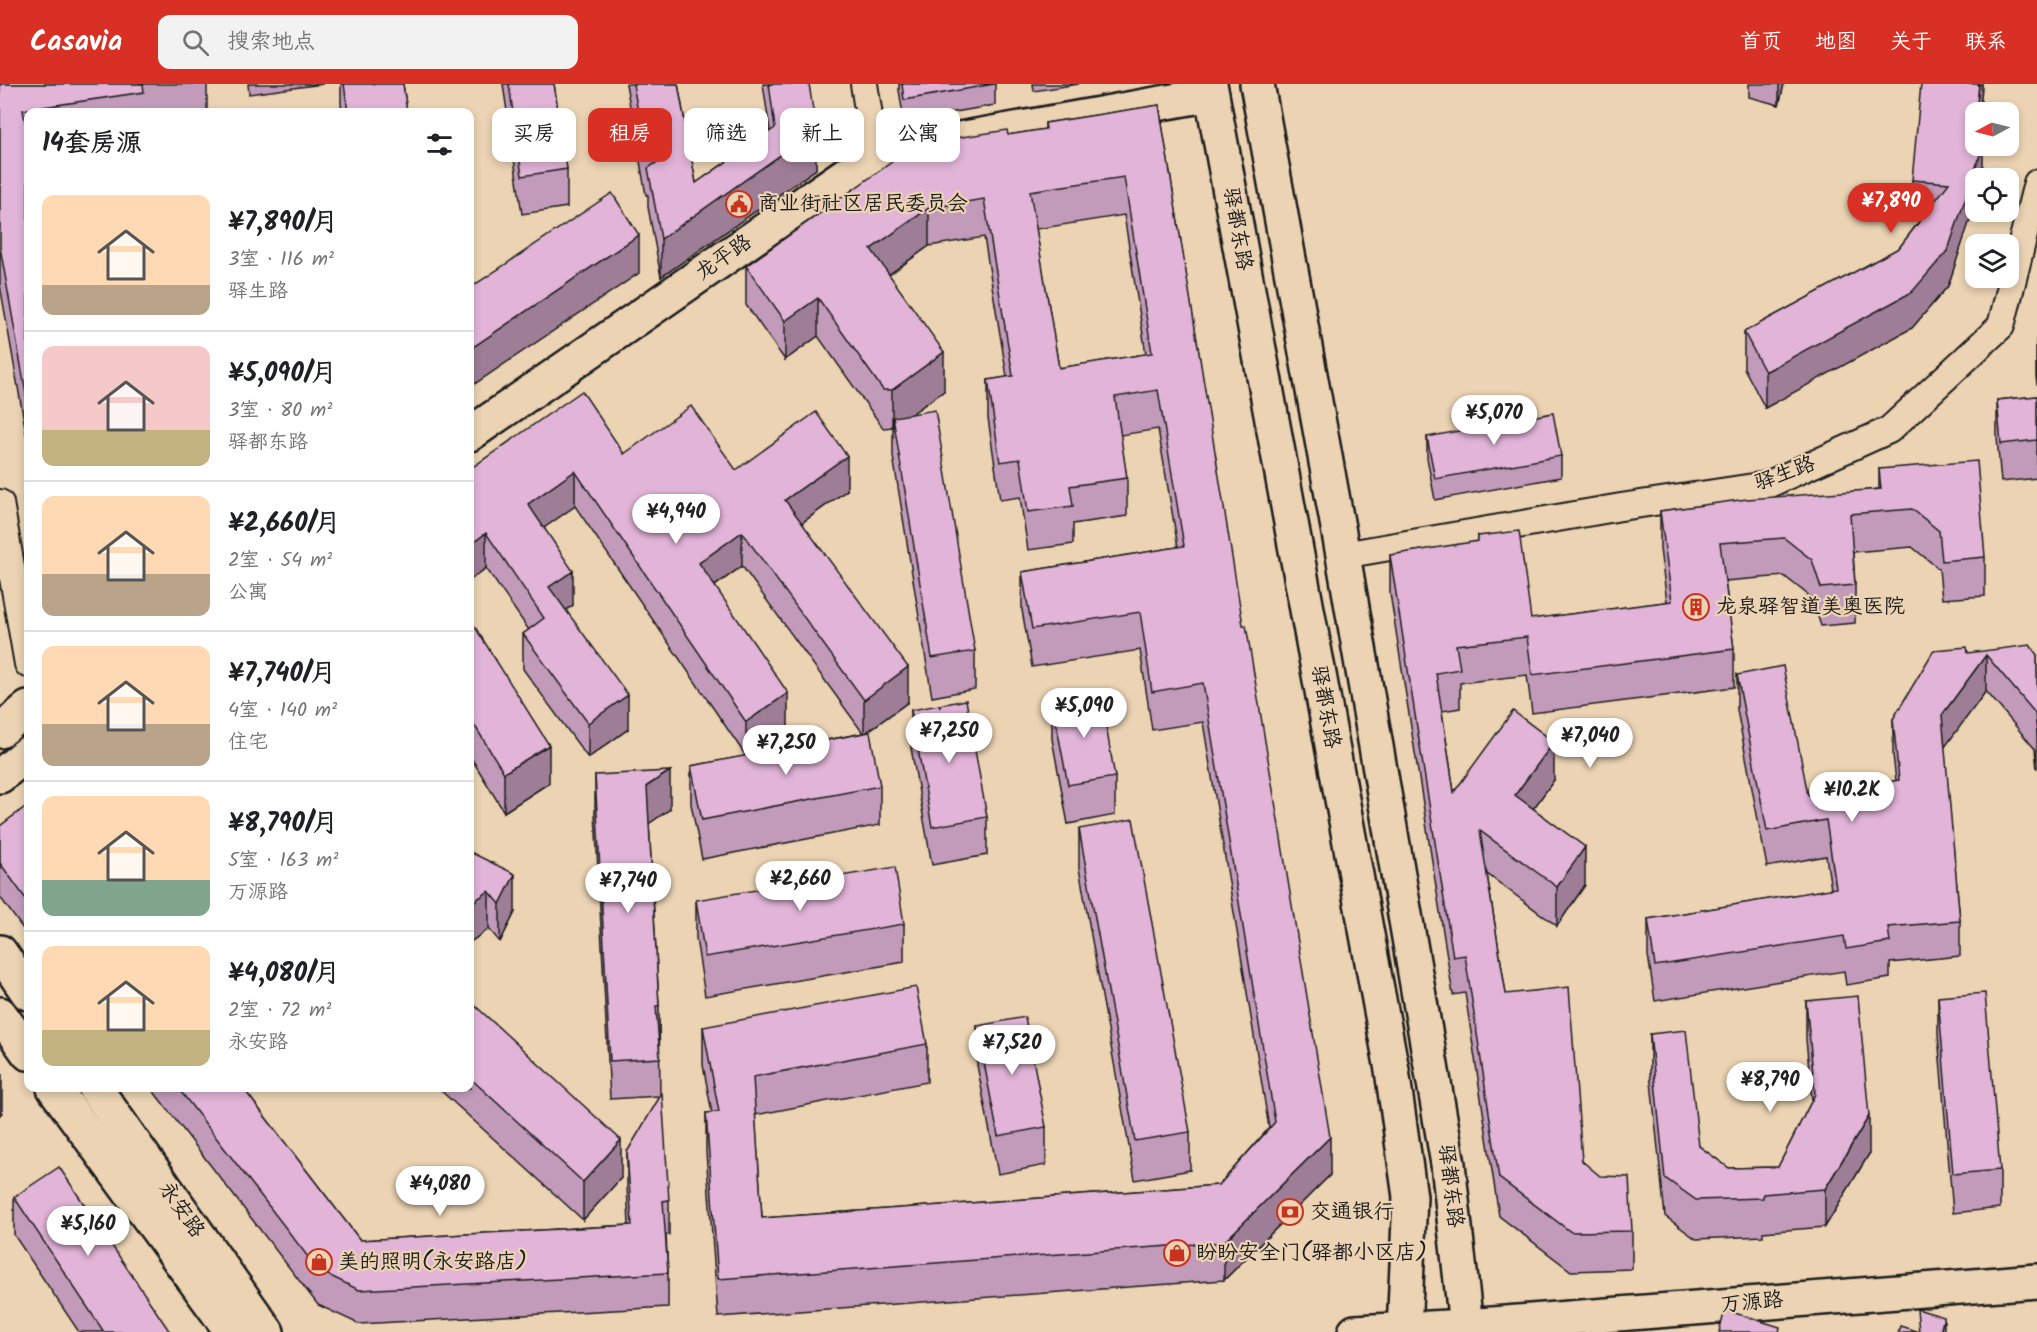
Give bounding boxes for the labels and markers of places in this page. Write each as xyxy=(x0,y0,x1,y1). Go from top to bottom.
pin: ¥7,890 xyxy=(1842,183,1940,234)
place label: 商业街社区居民委员会 xyxy=(758,188,968,221)
public building icon: 商业街社区居民委员会 xyxy=(724,189,754,219)
pin: ¥5,070 xyxy=(1445,395,1543,446)
pin: ¥4,940 xyxy=(627,494,725,545)
place label: 龙泉驿智道美奥医院 xyxy=(1716,591,1905,624)
building icon: 龙泉驿智道美奥医院 xyxy=(1681,592,1711,622)
pin: ¥5,090 xyxy=(1035,688,1133,739)
pin: ¥7,250 xyxy=(900,713,998,764)
pin: ¥7,040 xyxy=(1541,718,1639,769)
pin: ¥7,250 xyxy=(737,725,835,776)
pin: ¥10.2K xyxy=(1803,772,1901,823)
pin: ¥2,660 xyxy=(751,861,849,912)
pin: ¥7,740 xyxy=(579,863,677,914)
pin: ¥7,520 xyxy=(963,1025,1061,1076)
pin: ¥8,790 xyxy=(1721,1062,1819,1113)
pin: ¥4,080 xyxy=(391,1166,489,1217)
place label: 交通银行 xyxy=(1310,1196,1394,1229)
bank icon: 交通银行 xyxy=(1275,1197,1305,1227)
pin: ¥5,160 xyxy=(39,1206,137,1257)
place label: 盼盼安全门(驿都小区店) xyxy=(1196,1237,1427,1270)
shop icon: 盼盼安全门(驿都小区店) xyxy=(1162,1238,1192,1268)
place label: 美的照明(永安路店) xyxy=(338,1246,527,1279)
shop icon: 美的照明(永安路店) xyxy=(304,1247,334,1277)

